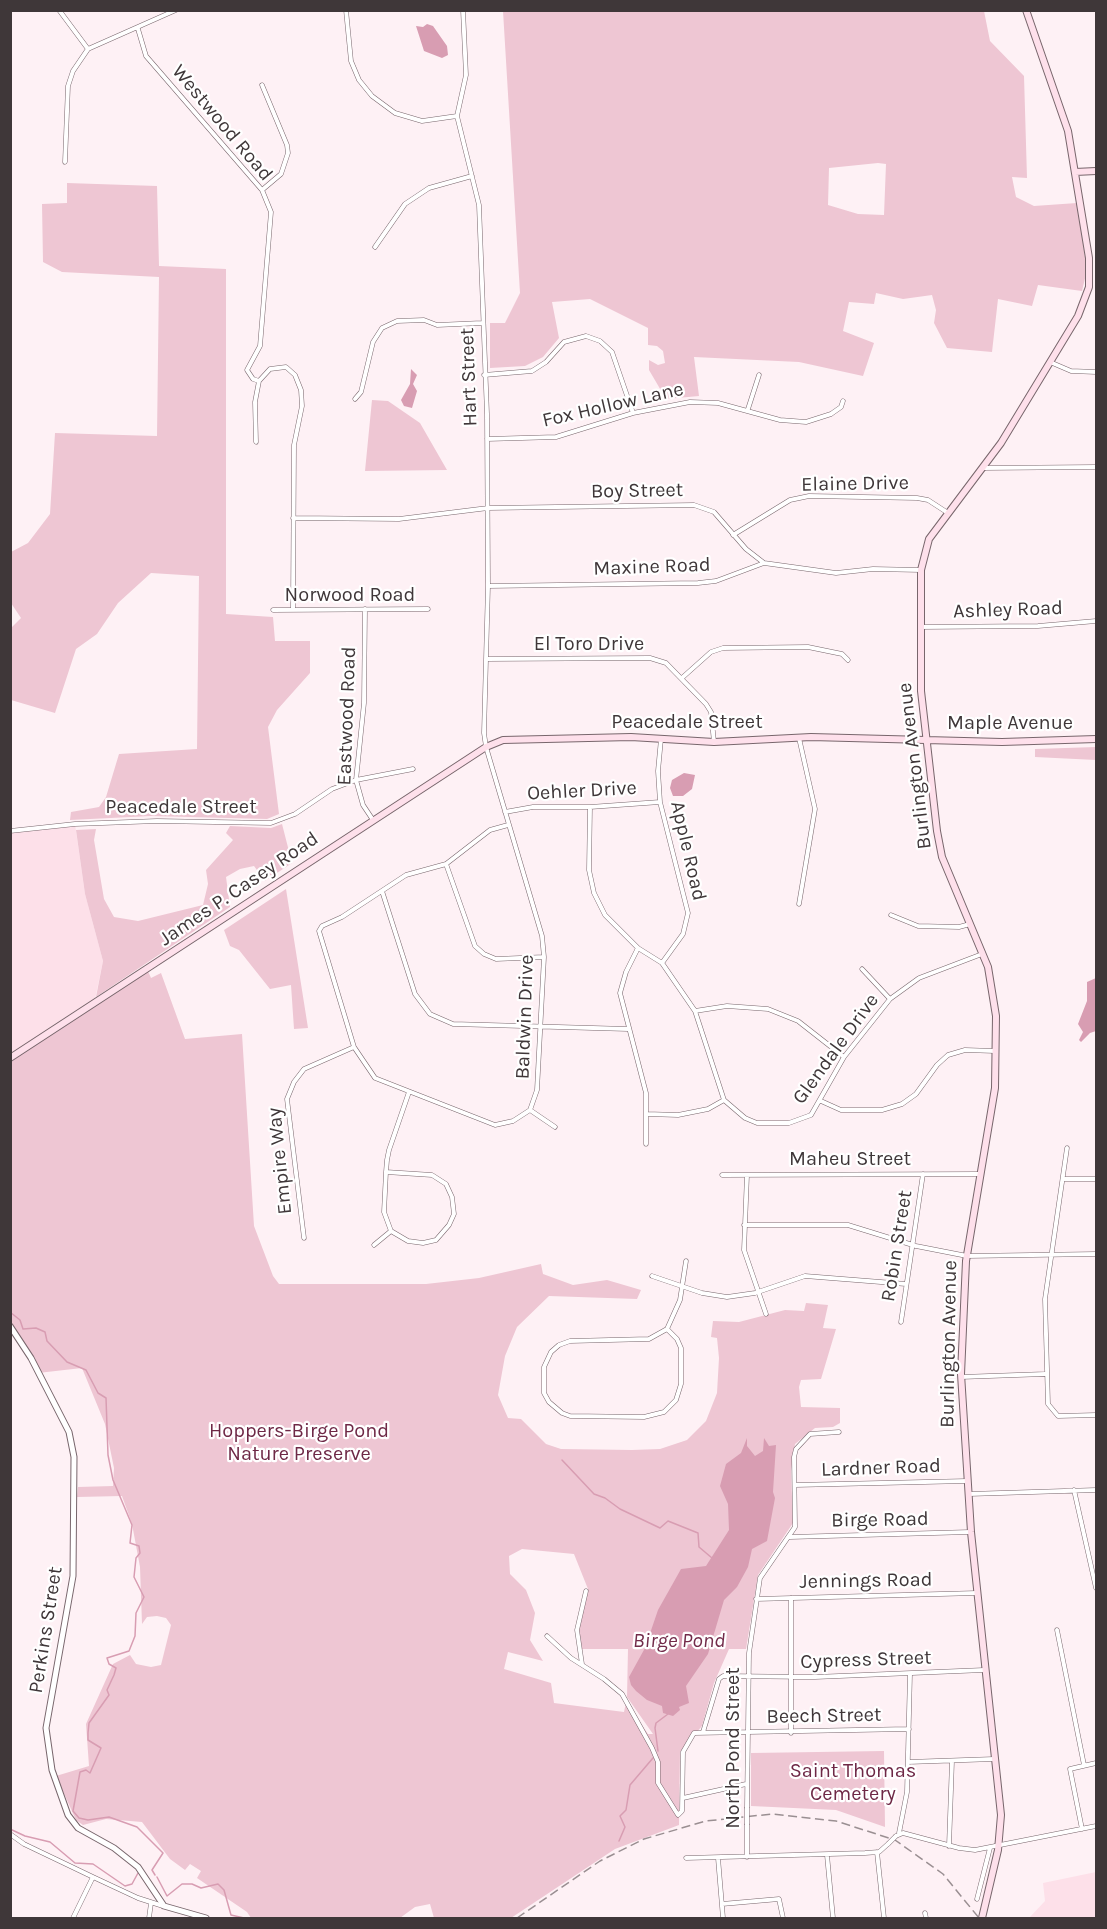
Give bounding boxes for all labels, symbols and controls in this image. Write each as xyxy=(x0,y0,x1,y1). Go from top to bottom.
street label: Westwood Road xyxy=(166,60,278,186)
street label: Hart Street xyxy=(455,327,483,427)
street label: Fox Hollow Lane xyxy=(540,377,686,433)
street label: Elaine Drive xyxy=(801,471,909,497)
street label: Boy Street xyxy=(591,478,683,504)
street label: Maxine Road xyxy=(593,553,711,581)
street label: Norwood Road xyxy=(285,583,415,607)
street label: Ashley Road xyxy=(953,596,1063,624)
street label: El Toro Drive xyxy=(534,632,644,656)
street label: Eastwood Road xyxy=(333,646,361,786)
street label: Burlington Avenue xyxy=(893,681,937,851)
street label: Peacedale Street xyxy=(611,710,763,734)
street label: Maple Avenue xyxy=(947,711,1073,735)
street label: Oehler Drive xyxy=(527,776,637,806)
street label: Peacedale Street xyxy=(105,795,257,819)
street label: Apple Road xyxy=(665,799,711,903)
street label: James P. Casey Road xyxy=(155,827,323,951)
street label: Baldwin Drive xyxy=(511,954,539,1080)
street label: Glendale Drive xyxy=(788,989,884,1109)
street label: Empire Way xyxy=(262,1106,298,1216)
street label: Maheu Street xyxy=(789,1147,911,1171)
street label: Robin Street xyxy=(876,1188,918,1304)
street label: Burlington Avenue xyxy=(936,1260,962,1428)
park label: Hoppers-Birge Pond Nature Preserve xyxy=(209,1419,389,1466)
street label: Lardner Road xyxy=(821,1454,941,1482)
street label: Birge Road xyxy=(831,1507,929,1533)
street label: Perkins Street xyxy=(24,1565,68,1695)
street label: Jennings Road xyxy=(799,1568,933,1594)
water label: Birge Pond xyxy=(633,1628,725,1654)
street label: Cypress Street xyxy=(800,1646,932,1674)
street label: North Pond Street xyxy=(721,1667,745,1829)
street label: Beech Street xyxy=(766,1703,882,1729)
park label: Saint Thomas Cemetery xyxy=(790,1759,916,1806)

